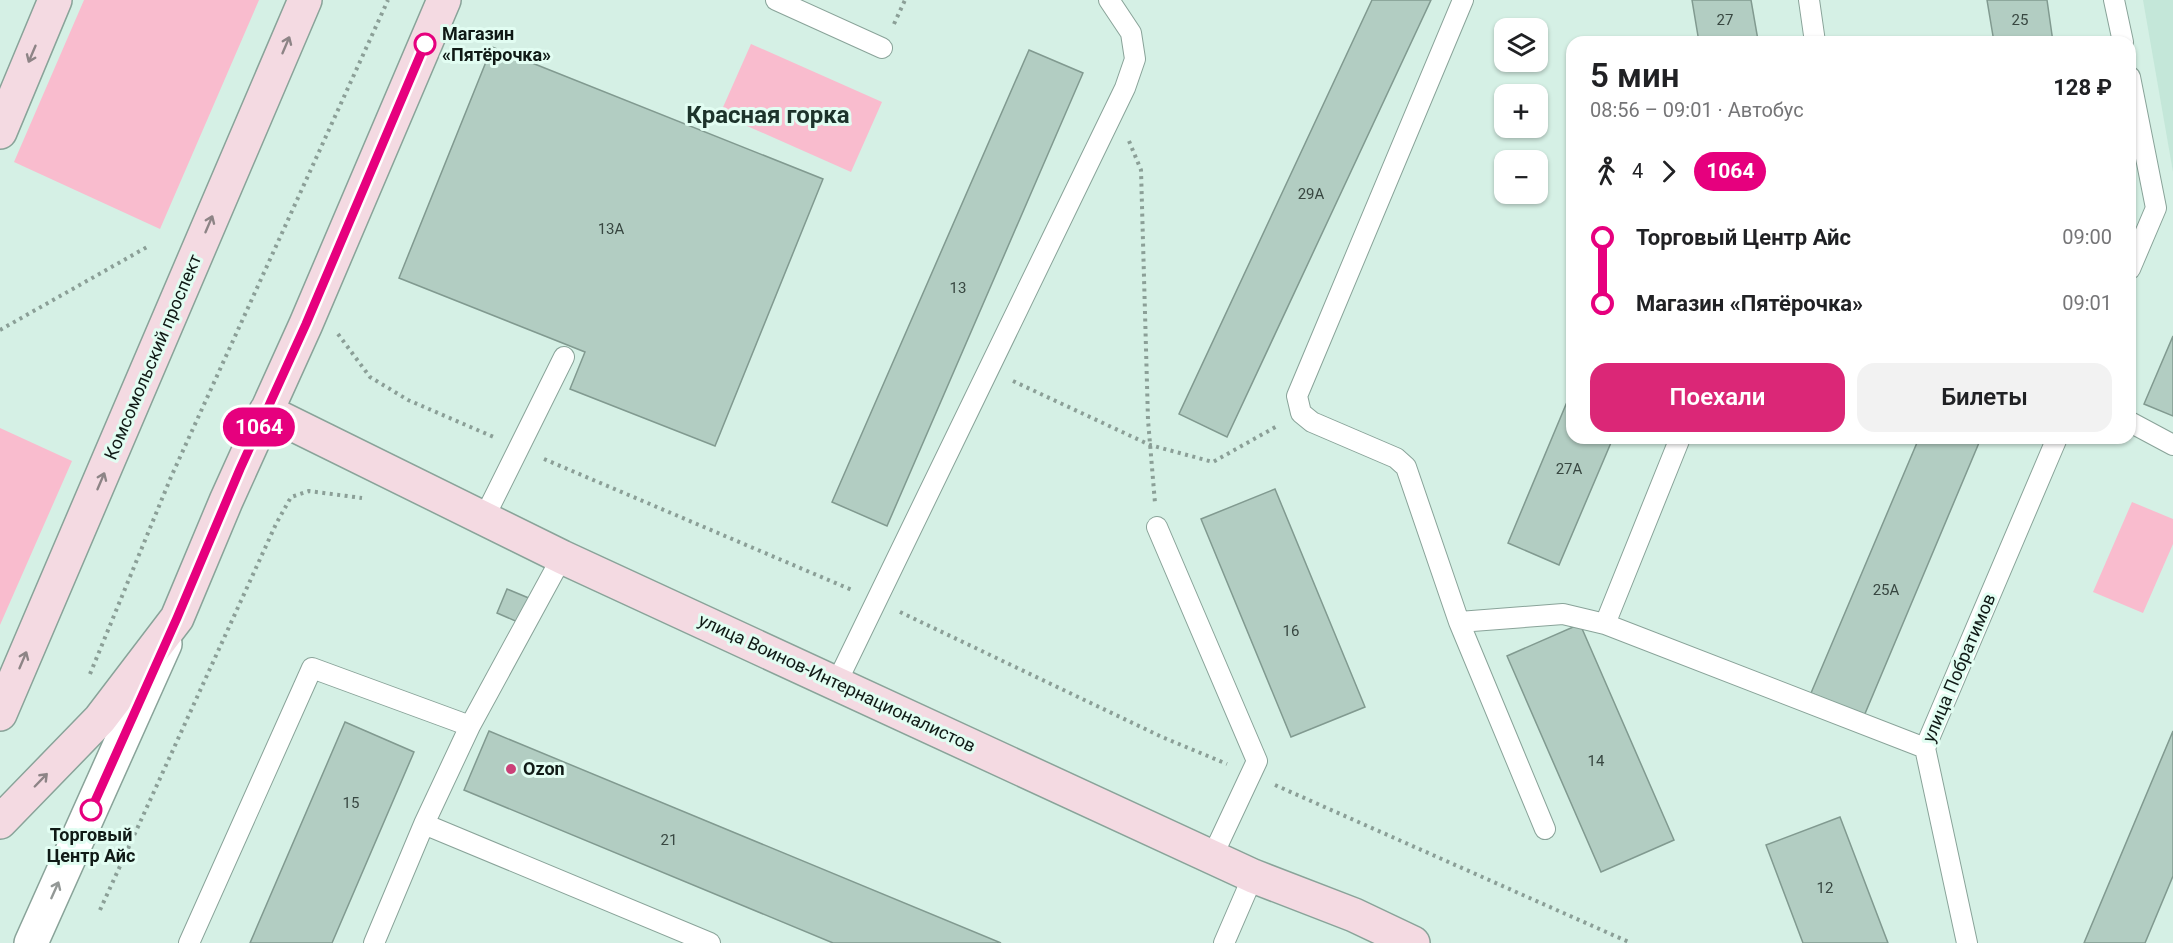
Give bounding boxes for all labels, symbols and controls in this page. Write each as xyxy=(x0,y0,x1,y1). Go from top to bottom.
house number: 27 xyxy=(1717,11,1733,29)
house number: 25 xyxy=(2012,11,2028,29)
map controls xyxy=(1494,18,1548,204)
button: layers xyxy=(1494,18,1548,72)
place label: Магазин «Пятёрочка» xyxy=(442,23,551,65)
marker: Магазин «Пятёрочка» xyxy=(414,33,436,55)
one-way arrow xyxy=(281,36,292,54)
one-way arrow xyxy=(26,44,37,63)
text: 5 мин xyxy=(1590,56,1680,95)
text: 128 ₽ xyxy=(2053,75,2112,100)
button: + xyxy=(1494,84,1548,138)
text: 08:56 – 09:01 · Автобус xyxy=(1590,98,1804,122)
district label: Красная горка xyxy=(686,101,850,129)
button: − xyxy=(1494,150,1548,204)
icon: walk xyxy=(1590,155,1623,188)
icon: forward xyxy=(1652,155,1685,188)
text: 4 xyxy=(1632,159,1643,183)
text: 1064 xyxy=(1706,159,1754,183)
house number: 29А xyxy=(1298,185,1325,203)
one-way arrow xyxy=(204,215,215,234)
house number: 13А xyxy=(598,220,625,238)
text: Торговый Центр Айс xyxy=(1636,225,1851,250)
text: 09:00 xyxy=(2062,225,2112,249)
street label: Комсомольский проспект xyxy=(100,251,206,463)
house number: 13 xyxy=(950,279,966,297)
text: Магазин «Пятёрочка» xyxy=(1636,291,1863,316)
text: 09:01 xyxy=(2062,291,2112,315)
button: Поехали xyxy=(1590,363,1845,432)
button: Билеты xyxy=(1857,363,2112,432)
line badge: 1064 xyxy=(217,408,301,446)
text: 1064 xyxy=(235,415,283,439)
house number: 27А xyxy=(1556,460,1583,478)
one-way arrow xyxy=(96,472,107,490)
house number: 25А xyxy=(1873,581,1900,599)
street label: улица Побратимов xyxy=(1918,590,1999,745)
street label: улица Воинов-Интернационалистов xyxy=(695,609,979,756)
house number: 16 xyxy=(1283,622,1299,640)
one-way arrow xyxy=(18,651,29,670)
house number: 14 xyxy=(1588,752,1605,770)
place label: Ozon xyxy=(523,758,565,779)
marker: Ozon xyxy=(504,762,518,776)
one-way arrow xyxy=(33,772,48,787)
house number: 15 xyxy=(343,794,359,812)
marker: Торговый Центр Айс xyxy=(80,799,102,821)
place label: Торговый Центр Айс xyxy=(47,824,135,866)
house number: 21 xyxy=(661,831,677,849)
house number: 12 xyxy=(1817,879,1833,897)
one-way arrow xyxy=(50,881,61,899)

